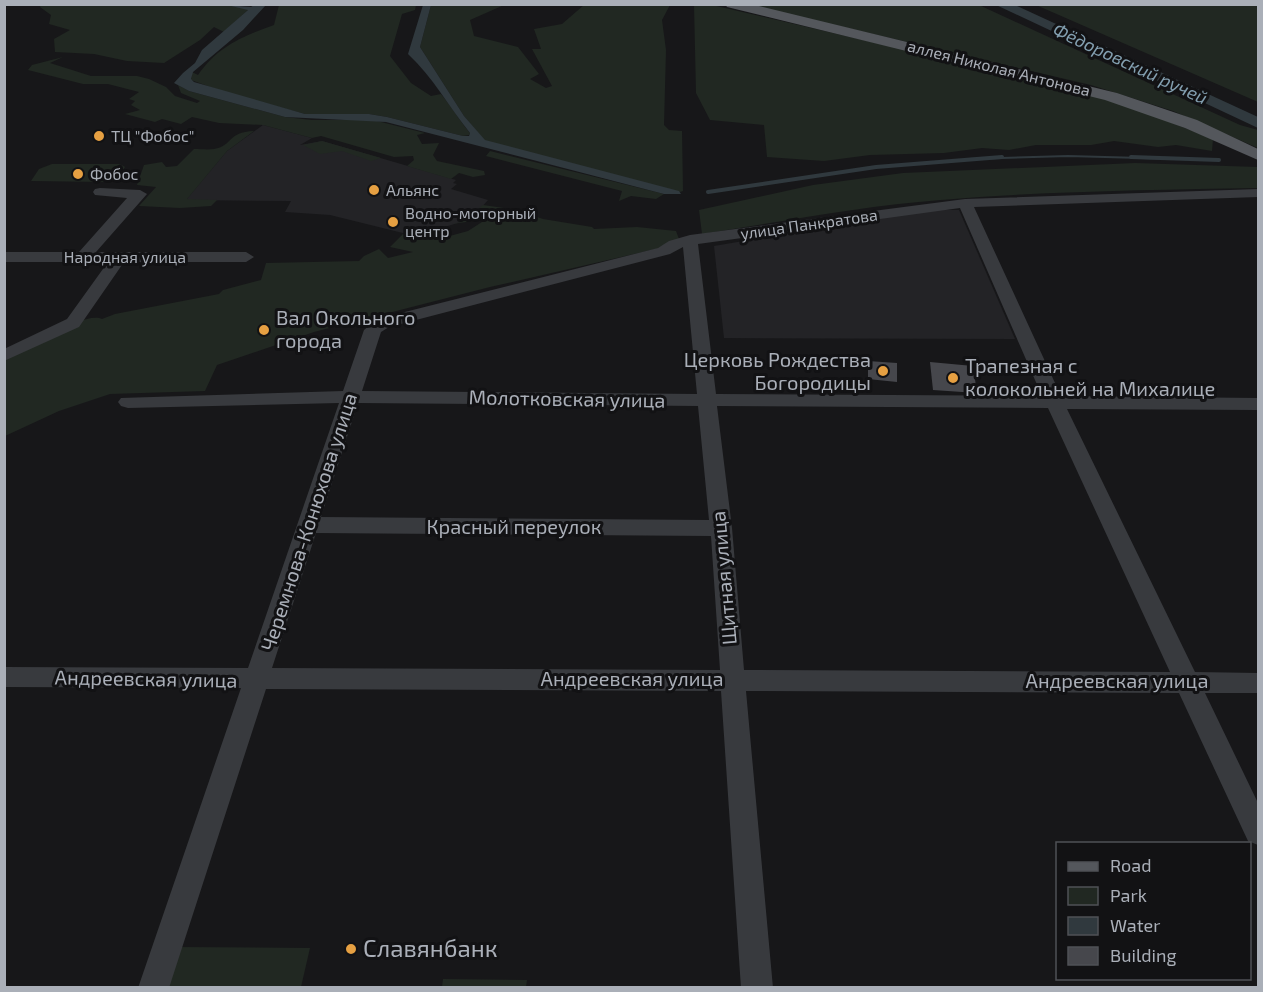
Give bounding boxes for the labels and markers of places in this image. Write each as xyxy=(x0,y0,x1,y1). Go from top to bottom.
place label: ТЦ "Фобос" xyxy=(111,126,195,145)
marker: ТЦ "Фобос" xyxy=(92,129,106,143)
place label: Фобос xyxy=(90,164,139,183)
marker: Фобос xyxy=(71,167,85,181)
place label: Альянс xyxy=(386,180,439,199)
marker: Альянс xyxy=(367,183,381,197)
place label: Водно-моторный центр xyxy=(405,203,536,240)
marker: Водно-моторный центр xyxy=(386,215,400,229)
place label: Вал Окольного города xyxy=(276,305,416,352)
marker: Вал Окольного города xyxy=(257,323,271,337)
place label: Церковь Рождества Богородицы xyxy=(684,347,871,394)
place label: Трапезная с колокольней на Михалице xyxy=(965,353,1215,400)
marker: Церковь Рождества Богородицы xyxy=(876,364,890,378)
marker: Трапезная с колокольней на Михалице xyxy=(946,371,960,385)
place label: Славянбанк xyxy=(363,933,498,962)
marker: Славянбанк xyxy=(344,942,358,956)

